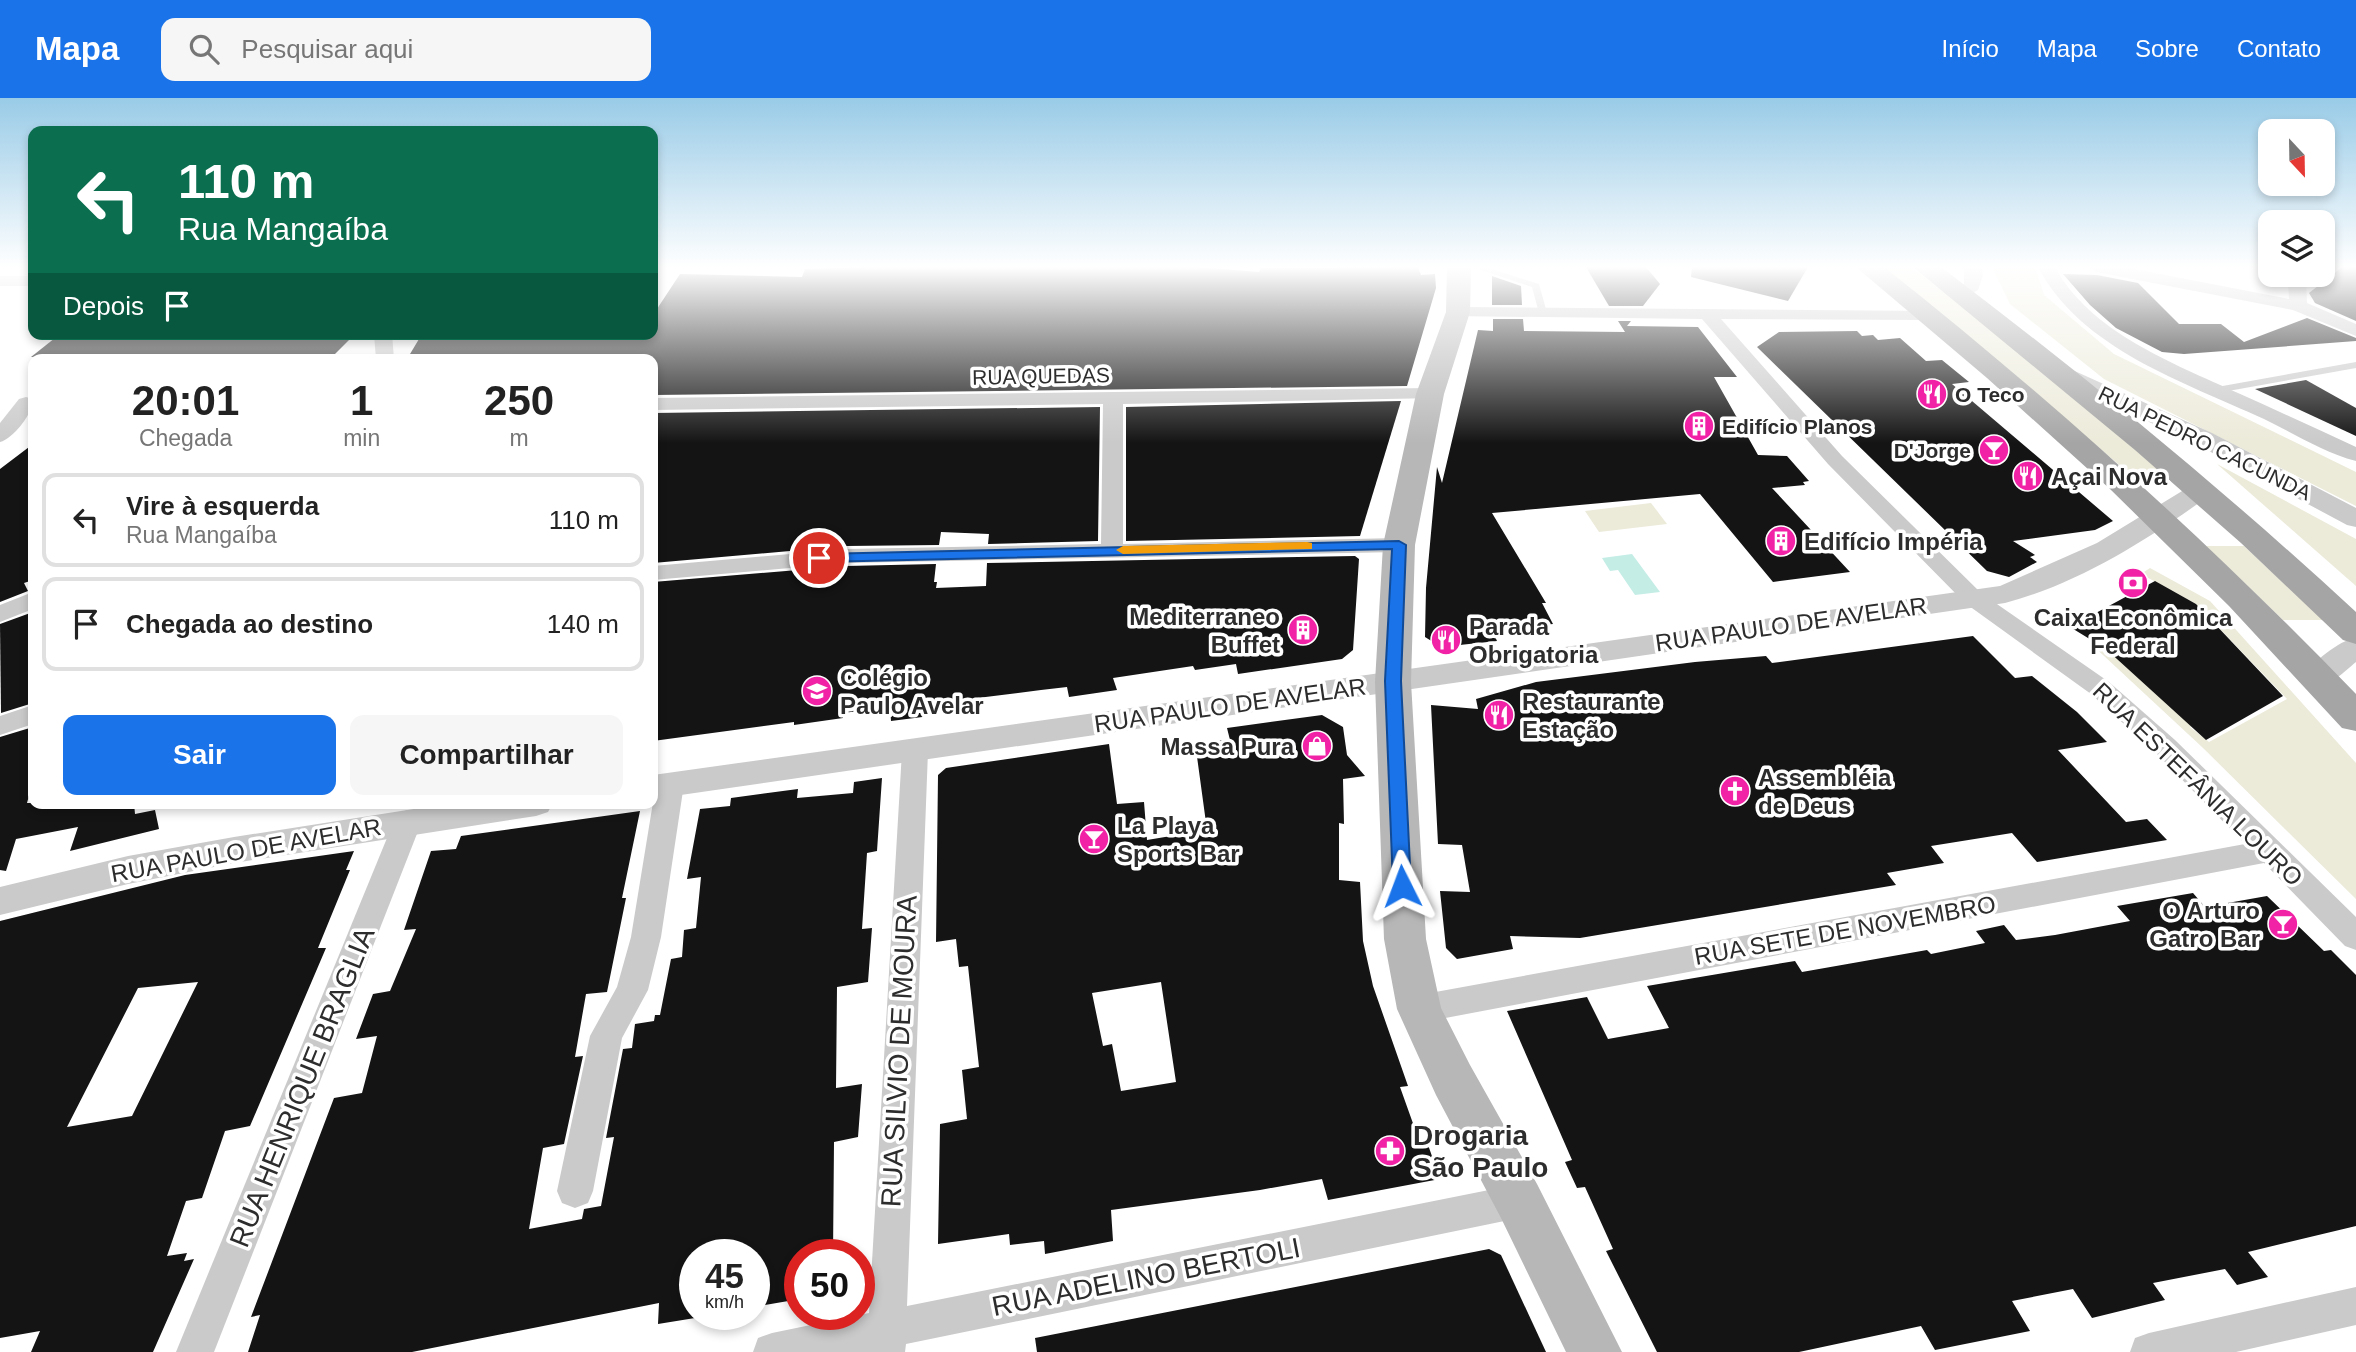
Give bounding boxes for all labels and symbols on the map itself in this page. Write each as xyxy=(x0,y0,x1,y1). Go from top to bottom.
north arrow xyxy=(2258,119,2334,196)
street label: RUA QUEDAS xyxy=(972,363,1110,389)
restaurant icon: O Teco xyxy=(1915,377,1949,411)
street label: RUA PEDRO CACUNDA xyxy=(2095,382,2315,504)
place label: O Teco xyxy=(1955,383,2025,406)
building icon: Edifício Planos xyxy=(1682,409,1716,443)
place label: Edifício Planos xyxy=(1722,415,1873,438)
bar icon: D'Jorge xyxy=(1977,433,2011,467)
place label: D'Jorge xyxy=(1894,439,1971,462)
restaurant icon: Açai Nova xyxy=(2011,459,2045,493)
place label: Açai Nova xyxy=(2051,463,2168,490)
building icon: Edifício Impéria xyxy=(1764,524,1798,558)
pin xyxy=(789,528,849,588)
place label: Edifício Impéria xyxy=(1804,528,1983,555)
bank icon: Caixa Econômica Federal xyxy=(2116,566,2150,600)
street label: RUA PAULO DE AVELAR xyxy=(1654,592,1928,656)
place label: Mediterraneo Buffet xyxy=(1129,603,1280,658)
place label: Caixa Econômica Federal xyxy=(2034,604,2233,659)
building icon: Mediterraneo Buffet xyxy=(1286,613,1320,647)
place label: Parada Obrigatoria xyxy=(1469,613,1599,668)
restaurant icon: Parada Obrigatoria xyxy=(1429,623,1463,657)
place label: Colégio Paulo Avelar xyxy=(840,664,984,719)
street label: RUA PAULO DE AVELAR xyxy=(1093,673,1367,737)
school or university icon: Colégio Paulo Avelar xyxy=(800,674,834,708)
street label: RUA ESTEFÂNIA LOURO xyxy=(2088,677,2308,891)
place label: Restaurante Estação xyxy=(1522,688,1661,743)
restaurant icon: Restaurante Estação xyxy=(1482,698,1516,732)
shop icon: Massa Pura xyxy=(1300,729,1334,763)
place label: Massa Pura xyxy=(1161,733,1295,760)
place label: Assembléia de Deus xyxy=(1758,764,1892,819)
church icon: Assembléia de Deus xyxy=(1718,774,1752,808)
place label: La Playa Sports Bar xyxy=(1117,812,1240,867)
street label: RUA PAULO DE AVELAR xyxy=(109,813,383,887)
bar icon: La Playa Sports Bar xyxy=(1077,822,1111,856)
position arrow xyxy=(1365,849,1439,923)
street label: RUA SETE DE NOVEMBRO xyxy=(1692,890,1998,970)
street label: RUA SILVIO DE MOURA xyxy=(875,894,923,1208)
place label: O Arturo Gatro Bar xyxy=(2149,897,2260,952)
bar icon: O Arturo Gatro Bar xyxy=(2266,907,2300,941)
street label: RUA HENRIQUE BRAGLIA xyxy=(224,922,381,1251)
place label: Drogaria São Paulo xyxy=(1413,1120,1548,1183)
pharmacy icon: Drogaria São Paulo xyxy=(1373,1134,1407,1168)
street label: RUA ADELINO BERTOLI xyxy=(989,1232,1303,1322)
speed limit sign: 50 xyxy=(784,1239,875,1330)

